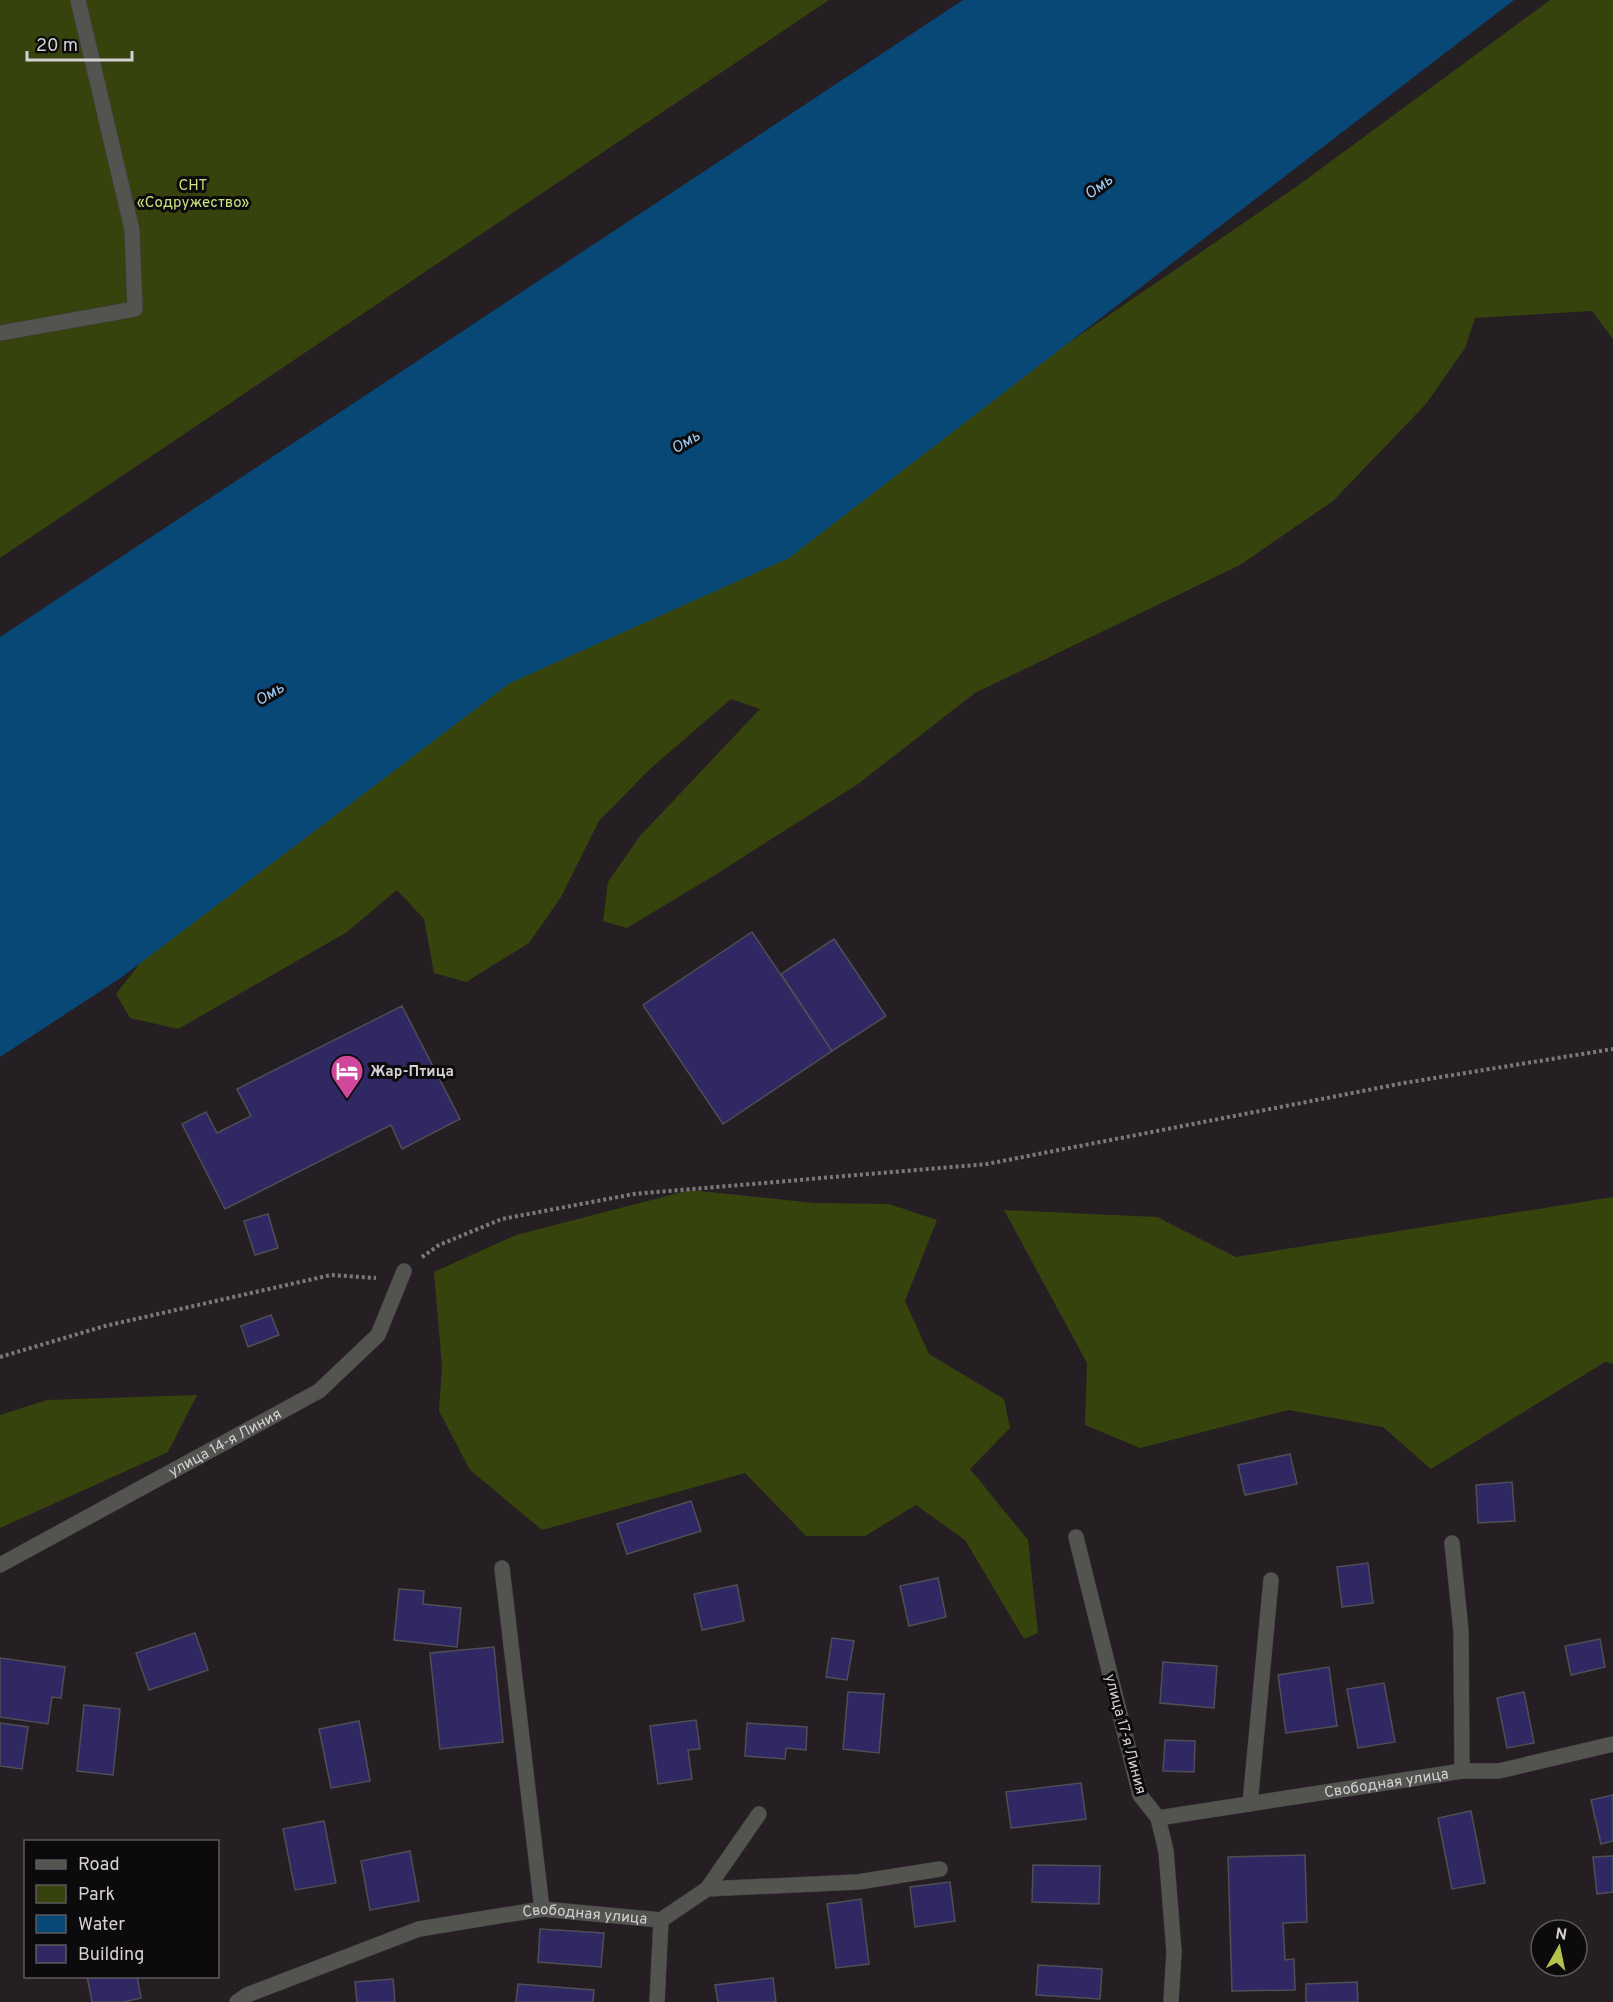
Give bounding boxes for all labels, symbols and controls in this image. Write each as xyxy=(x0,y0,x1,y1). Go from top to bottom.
scale bar xyxy=(27,24,132,62)
text: 20 m xyxy=(36,35,78,58)
water label: Омь xyxy=(1081,171,1117,205)
park label: СНТ «Содружество» xyxy=(137,177,249,213)
water label: Омь xyxy=(668,426,704,459)
water label: Омь xyxy=(252,678,288,711)
hotel icon: Жар-Птица xyxy=(329,1053,365,1100)
place label: Жар-Птица xyxy=(370,1063,454,1082)
street label: улица 14-я Линия xyxy=(166,1405,285,1482)
street label: улица 17-я Линия xyxy=(1099,1672,1150,1797)
street label: Свободная улица xyxy=(1323,1765,1450,1803)
legend xyxy=(24,1840,219,1978)
text: Road xyxy=(78,1854,120,1877)
text: Park xyxy=(78,1884,115,1907)
street label: Свободная улица xyxy=(521,1901,648,1930)
text: Water xyxy=(78,1914,125,1937)
north arrow xyxy=(1529,1918,1589,1978)
text: N xyxy=(1554,1924,1568,1946)
text: Building xyxy=(78,1944,144,1967)

